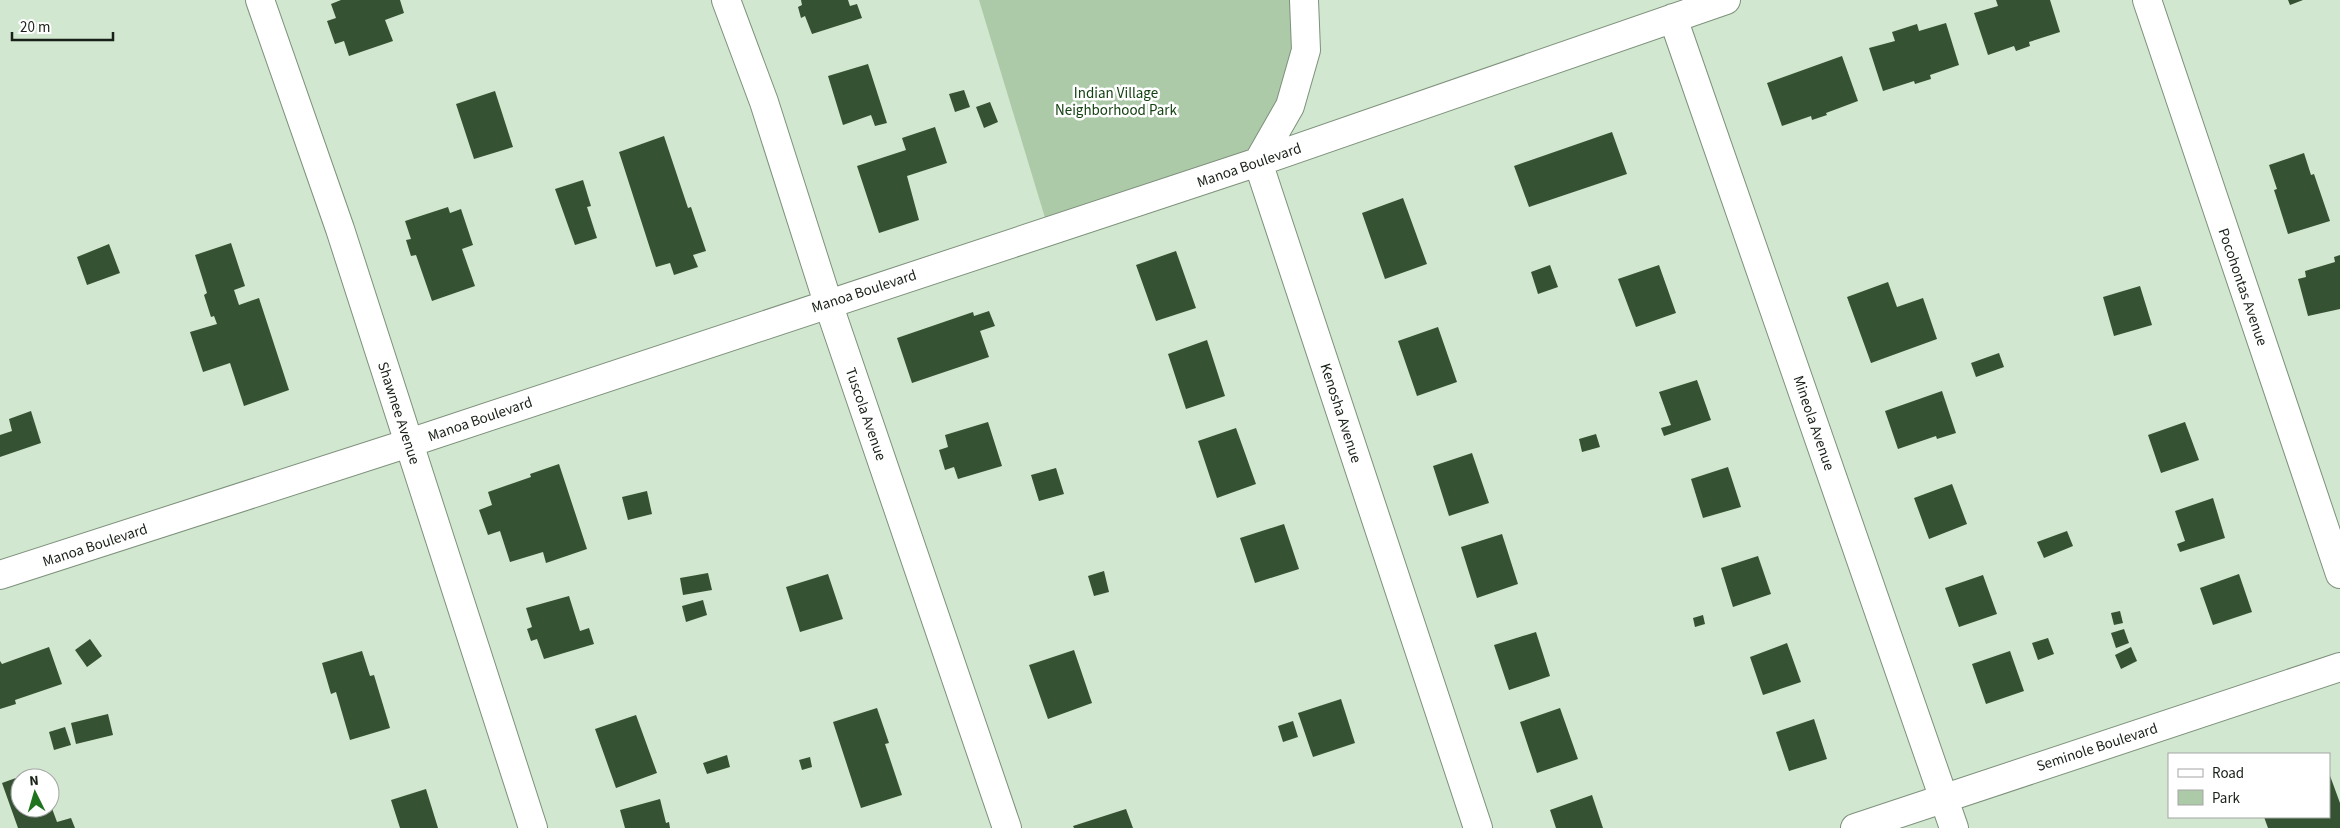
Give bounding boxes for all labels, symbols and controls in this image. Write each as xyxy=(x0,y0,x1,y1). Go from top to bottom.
scale bar xyxy=(12,10,114,42)
text: 20 m xyxy=(20,17,50,38)
park label: Indian Village Neighborhood Park xyxy=(1055,83,1178,121)
street label: Manoa Boulevard xyxy=(1194,138,1304,193)
street label: Pocohontas Avenue xyxy=(2213,225,2273,349)
street label: Manoa Boulevard xyxy=(809,265,919,318)
street label: Shawnee Avenue xyxy=(372,359,425,467)
street label: Kenosha Avenue xyxy=(1315,361,1367,466)
street label: Tuscola Avenue xyxy=(840,365,891,463)
street label: Mineola Avenue xyxy=(1787,373,1840,473)
street label: Manoa Boulevard xyxy=(425,392,535,447)
street label: Manoa Boulevard xyxy=(40,519,150,572)
street label: Seminole Boulevard xyxy=(2034,718,2160,777)
legend xyxy=(2168,753,2330,818)
text: Road xyxy=(2212,763,2244,784)
north arrow xyxy=(10,768,60,818)
text: N xyxy=(28,771,39,791)
text: Park xyxy=(2212,788,2241,809)

